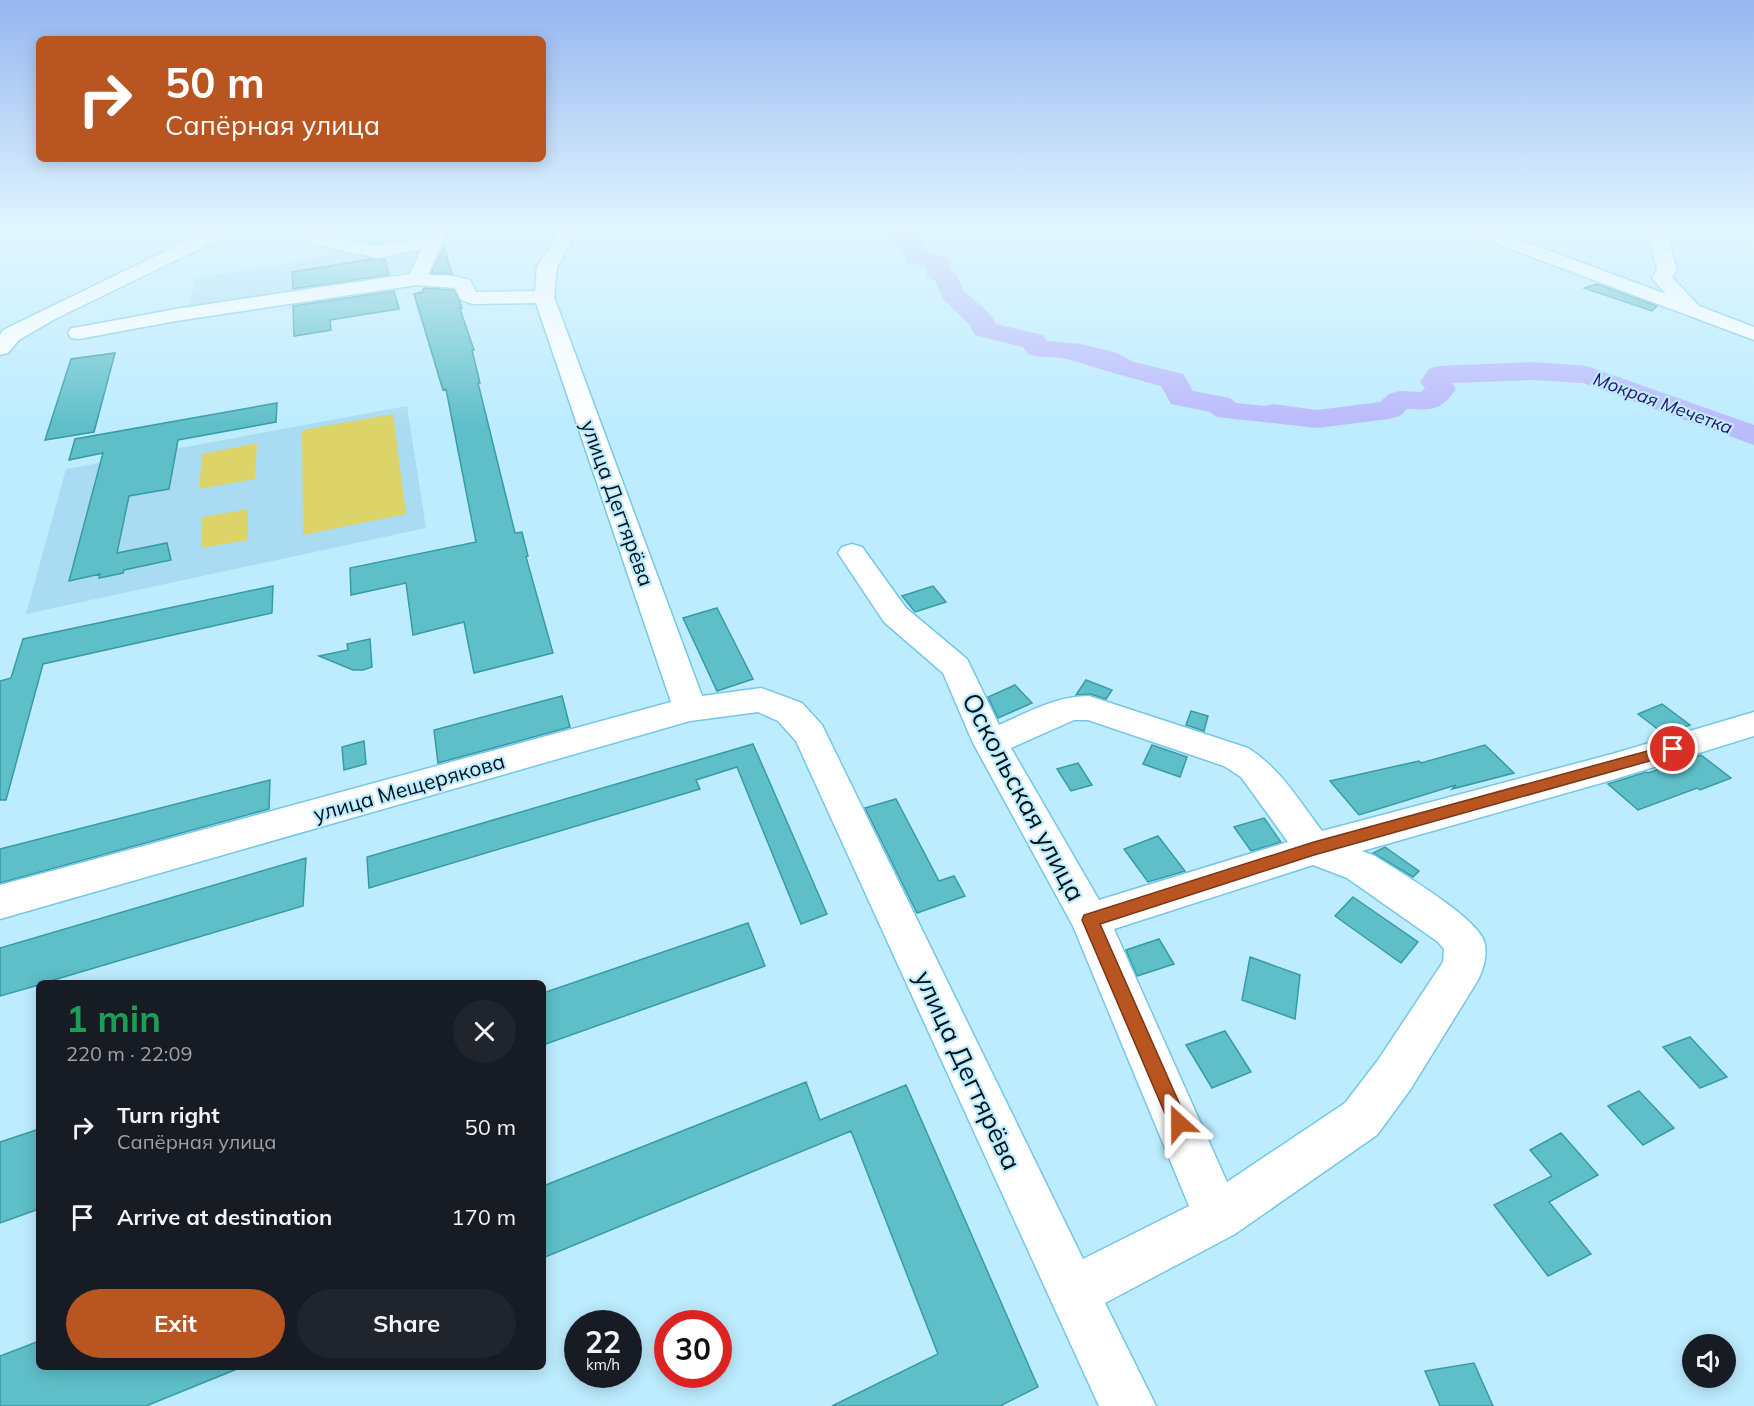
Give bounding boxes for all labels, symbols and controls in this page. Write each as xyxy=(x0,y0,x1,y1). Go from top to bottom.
text: 50 m xyxy=(165,56,265,109)
icon: right xyxy=(66,60,144,138)
text: Сапёрная улица xyxy=(165,108,380,142)
water label: Мокрая Мечетка xyxy=(1590,367,1736,439)
street label: улица Дегтярёва xyxy=(576,416,660,590)
street label: Оскольская улица xyxy=(955,687,1093,907)
pin xyxy=(1647,723,1698,774)
icon: arrive xyxy=(1656,732,1689,765)
street label: улица Мещерякова xyxy=(310,747,508,827)
street label: улица Дегтярёва xyxy=(907,965,1029,1175)
text: 1 min xyxy=(66,996,161,1041)
button: close xyxy=(453,1000,516,1063)
text: 220 m · 22:09 xyxy=(66,1041,192,1066)
position arrow xyxy=(1147,1091,1211,1155)
text: Turn right xyxy=(117,1101,220,1129)
icon: right xyxy=(66,1111,99,1144)
text: 50 m xyxy=(465,1113,516,1141)
text: Сапёрная улица xyxy=(117,1129,277,1154)
icon: arrive xyxy=(66,1201,99,1234)
text: Arrive at destination xyxy=(117,1203,332,1231)
text: 170 m xyxy=(451,1203,516,1231)
button: Exit xyxy=(66,1289,285,1358)
button: Share xyxy=(297,1289,516,1358)
speed limit sign: 30 xyxy=(654,1310,732,1388)
text: 22 xyxy=(585,1323,621,1361)
map controls xyxy=(1682,1334,1736,1388)
button: sound xyxy=(1682,1334,1736,1388)
text: km/h xyxy=(586,1355,620,1374)

